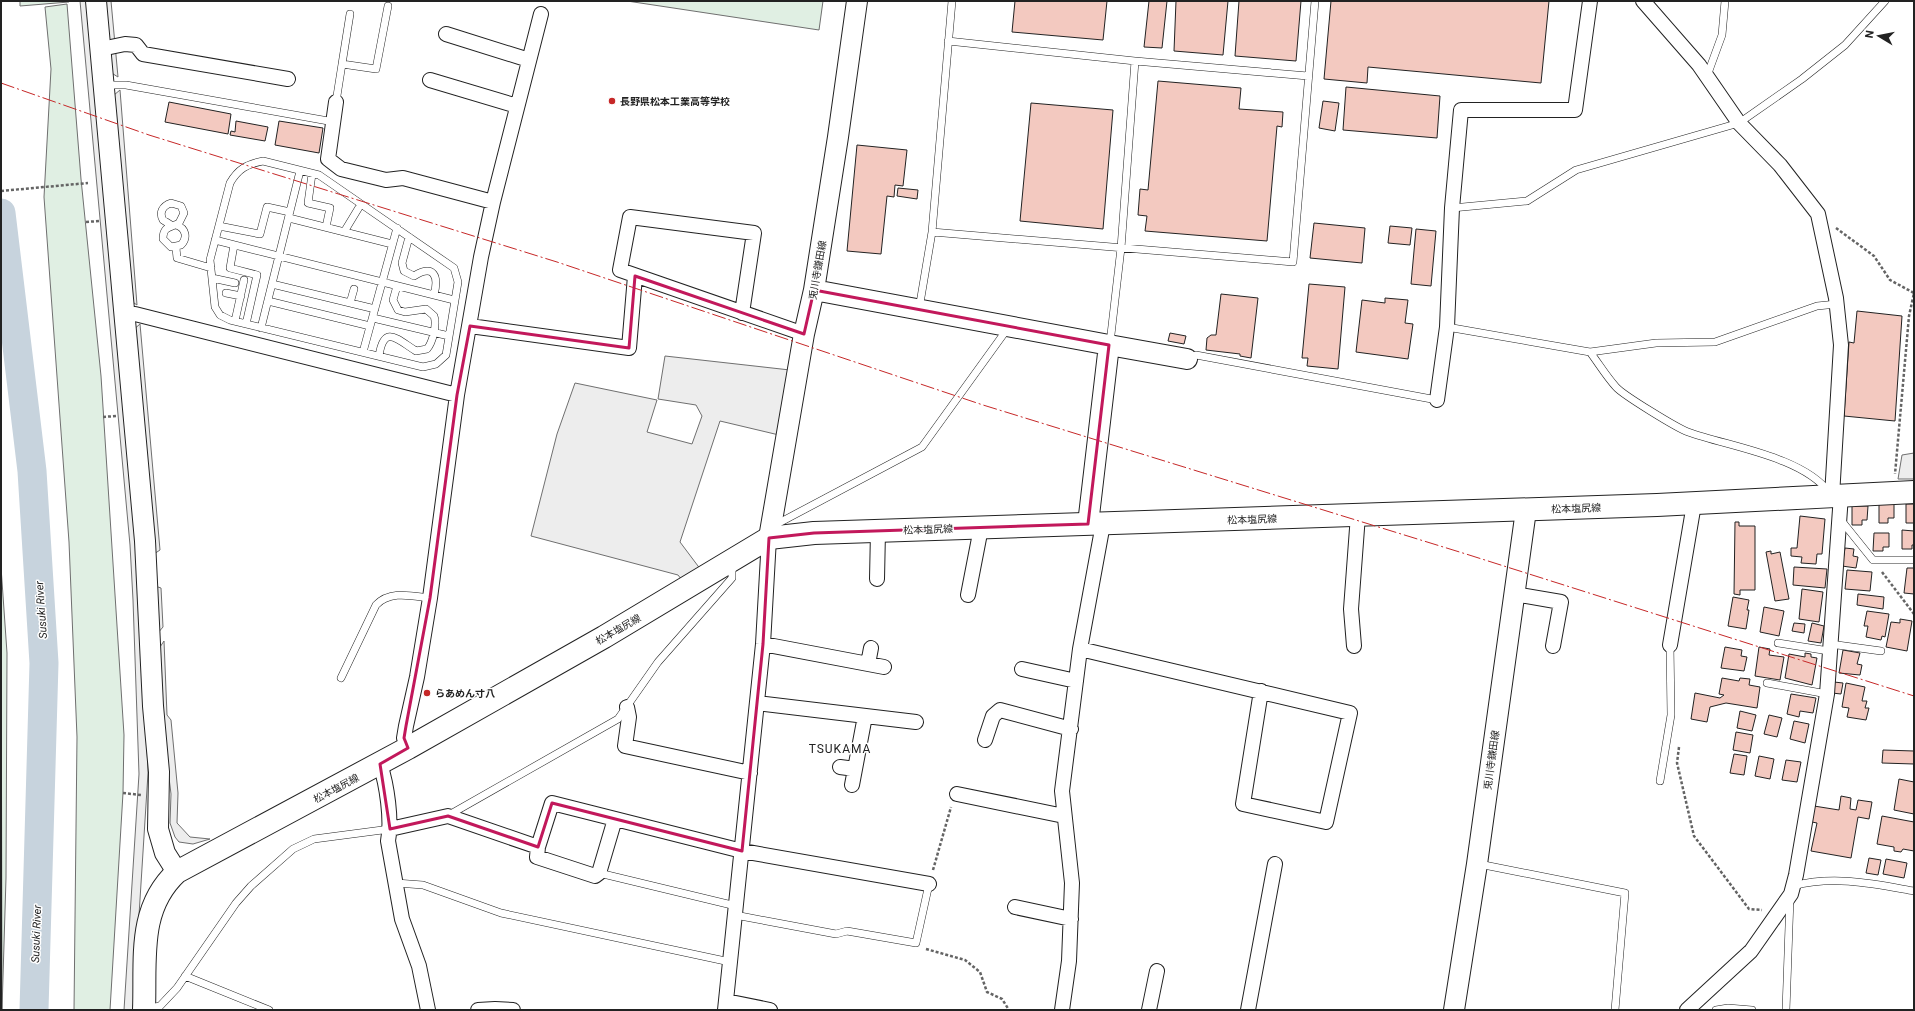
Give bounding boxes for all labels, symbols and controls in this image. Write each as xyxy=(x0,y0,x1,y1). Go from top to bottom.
north arrow xyxy=(1859,16,1899,56)
text: N xyxy=(1863,29,1877,39)
marker: 長野県松本工業高等学校 xyxy=(607,96,617,106)
place label: 長野県松本工業高等学校 xyxy=(620,96,730,107)
street label: 兎川寺鎌田線 xyxy=(807,240,828,301)
street label: 松本塩尻線 xyxy=(1551,502,1601,515)
street label: 松本塩尻線 xyxy=(1227,513,1277,526)
street label: 松本塩尻線 xyxy=(903,523,953,536)
water label: Susuki River xyxy=(33,580,50,639)
street label: 松本塩尻線 xyxy=(594,612,643,647)
marker: らあめん寸八 xyxy=(422,688,432,698)
place label: らあめん寸八 xyxy=(435,688,495,699)
street label: 兎川寺鎌田線 xyxy=(1482,730,1501,791)
district label: TSUKAMA xyxy=(809,742,871,756)
street label: 松本塩尻線 xyxy=(312,772,361,805)
water label: Susuki River xyxy=(29,905,44,963)

